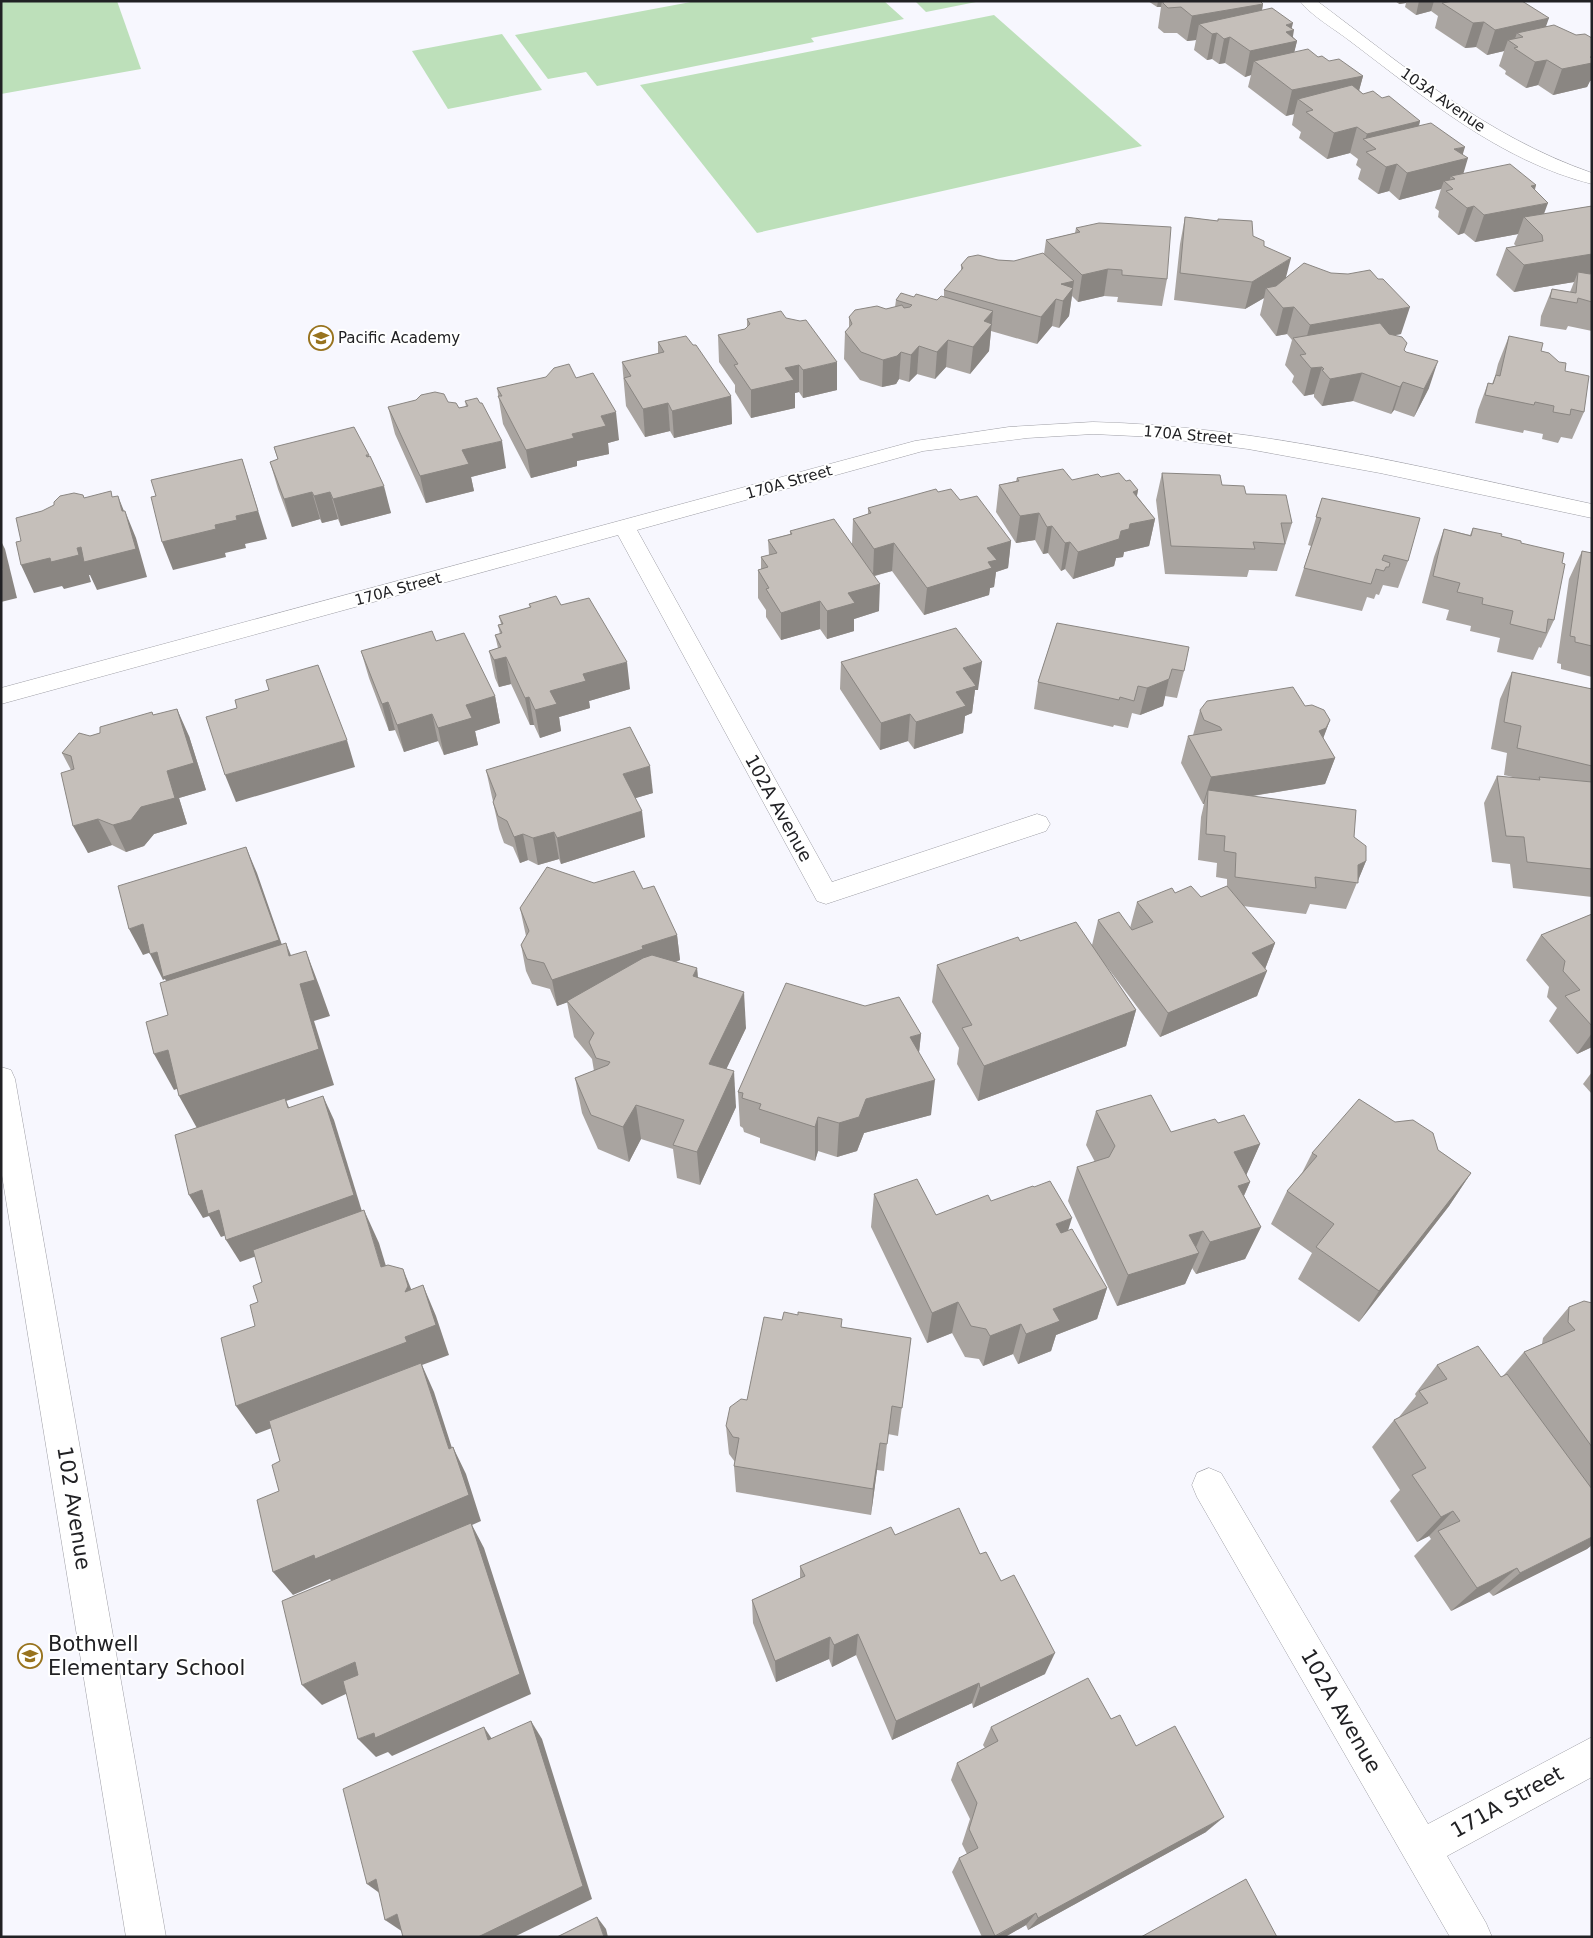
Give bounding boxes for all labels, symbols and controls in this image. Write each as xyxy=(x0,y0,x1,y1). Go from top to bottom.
street label: 103A Avenue xyxy=(1397,64,1489,136)
school or university icon: Pacific Academy xyxy=(308,325,334,351)
place label: Pacific Academy xyxy=(338,329,460,347)
street label: 170A Street xyxy=(1143,422,1233,448)
street label: 170A Street xyxy=(744,461,834,503)
street label: 170A Street xyxy=(353,569,444,609)
street label: 102A Avenue xyxy=(741,751,817,865)
street label: 102 Avenue xyxy=(52,1445,96,1571)
place label: Bothwell Elementary School xyxy=(48,1632,245,1680)
school or university icon: Bothwell Elementary School xyxy=(17,1643,43,1669)
street label: 102A Avenue xyxy=(1296,1645,1386,1777)
street label: 171A Street xyxy=(1447,1761,1567,1843)

